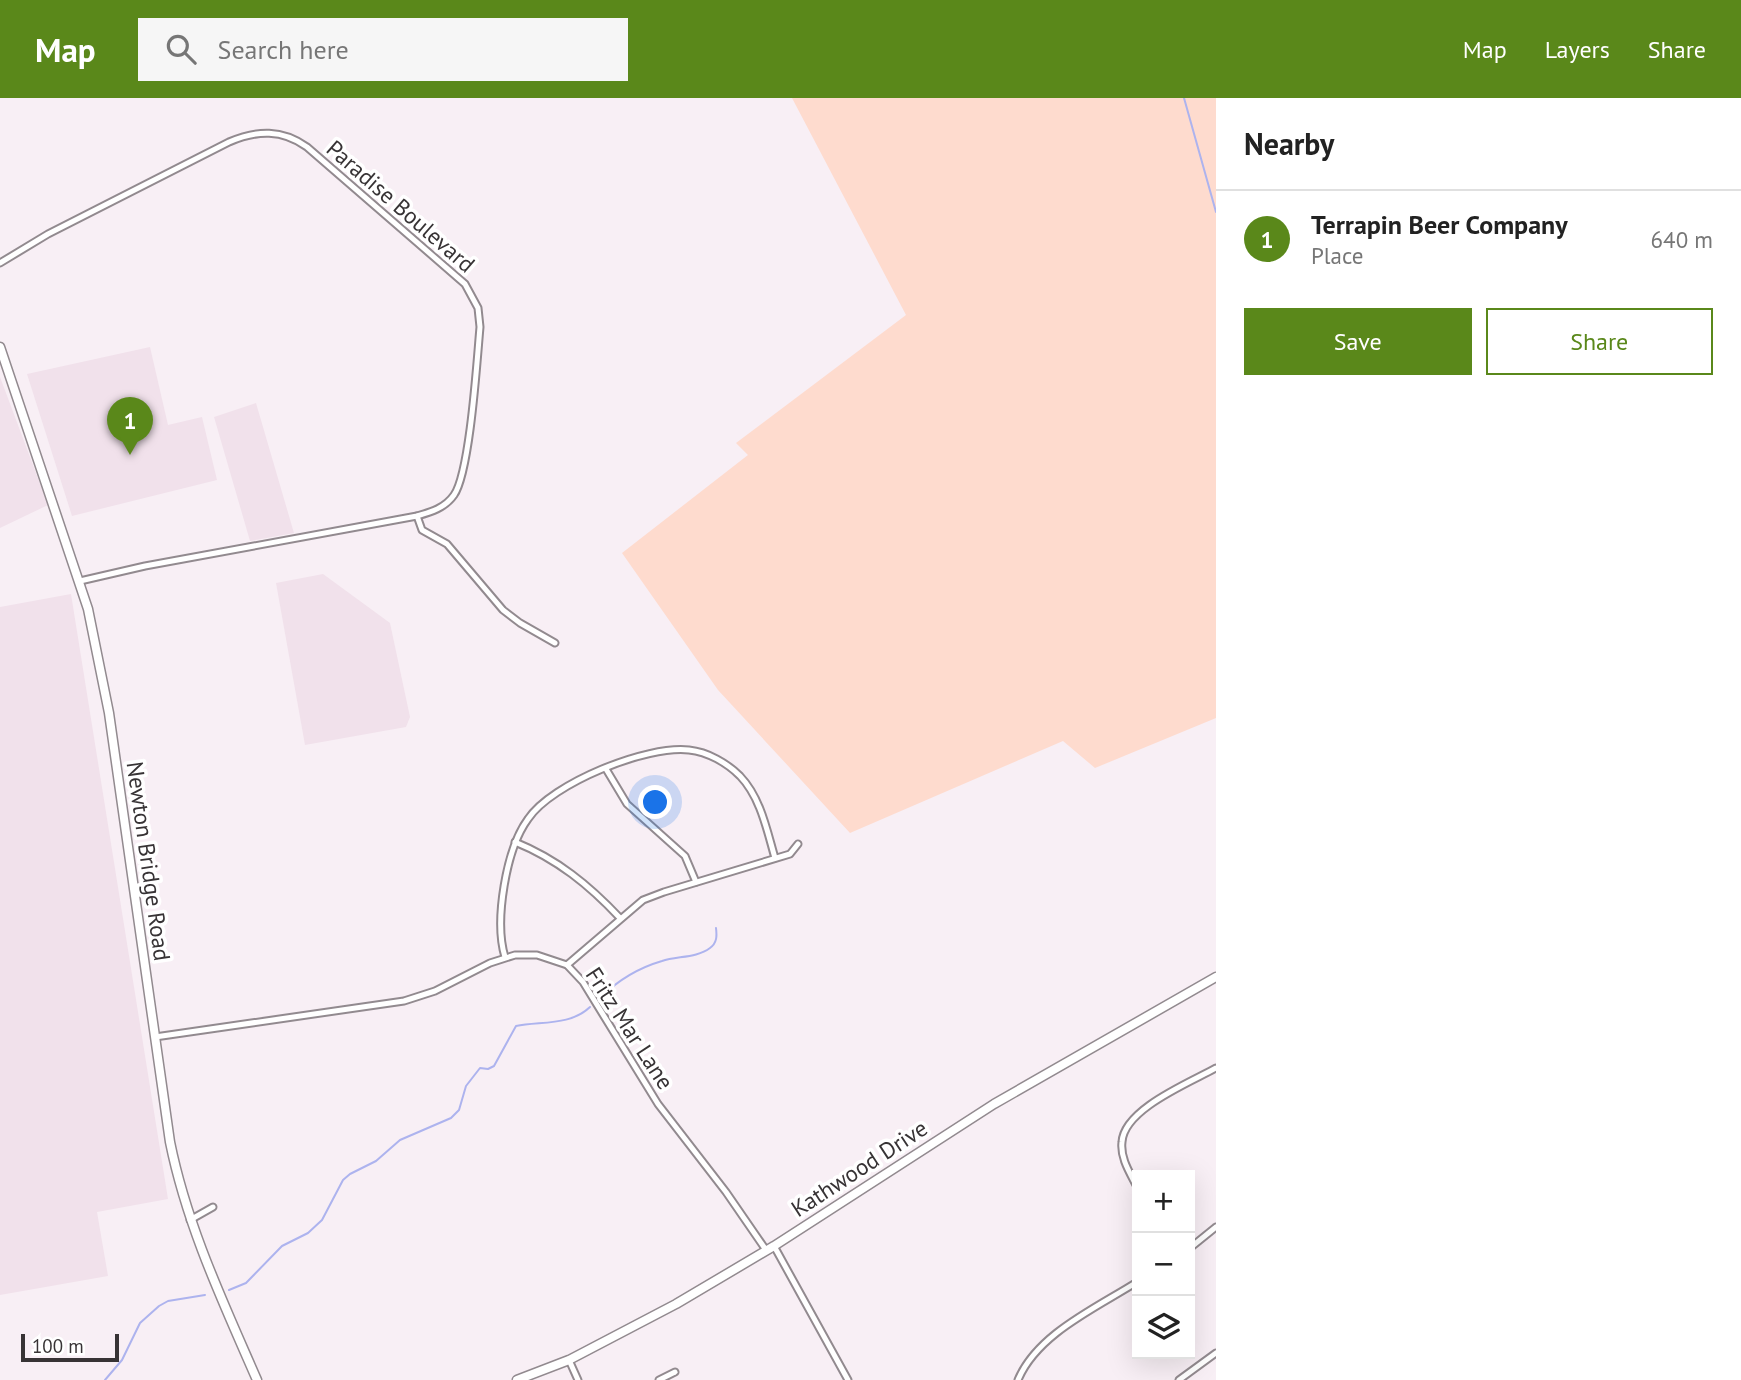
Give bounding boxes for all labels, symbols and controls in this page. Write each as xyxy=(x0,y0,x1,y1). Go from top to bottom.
search box xyxy=(138,18,628,81)
text: Map xyxy=(35,28,96,71)
icon: search xyxy=(162,30,200,68)
text: Search here xyxy=(218,33,349,66)
text: Map xyxy=(1463,34,1507,65)
text: Layers xyxy=(1545,34,1610,65)
text: Share xyxy=(1648,34,1706,65)
text: Nearby xyxy=(1244,124,1334,163)
street label: Paradise Boulevard xyxy=(321,134,481,278)
text: Terrapin Beer Company xyxy=(1311,208,1568,241)
text: 1 xyxy=(1260,225,1274,254)
text: 640 m xyxy=(1651,225,1713,254)
text: Place xyxy=(1311,241,1364,270)
button: Save xyxy=(1244,308,1472,375)
button: Share xyxy=(1486,308,1713,375)
pin: 1 xyxy=(107,397,153,455)
street label: Newton Bridge Road xyxy=(121,759,177,963)
your location xyxy=(638,785,672,819)
street label: Fritz Mar Lane xyxy=(580,961,680,1095)
street label: Kathwood Drive xyxy=(785,1113,933,1223)
map controls xyxy=(1132,1170,1195,1359)
button: + xyxy=(1132,1170,1195,1233)
button: − xyxy=(1132,1233,1195,1296)
button: layers xyxy=(1132,1296,1195,1359)
scale bar xyxy=(21,1331,119,1363)
text: 100 m xyxy=(32,1334,84,1358)

